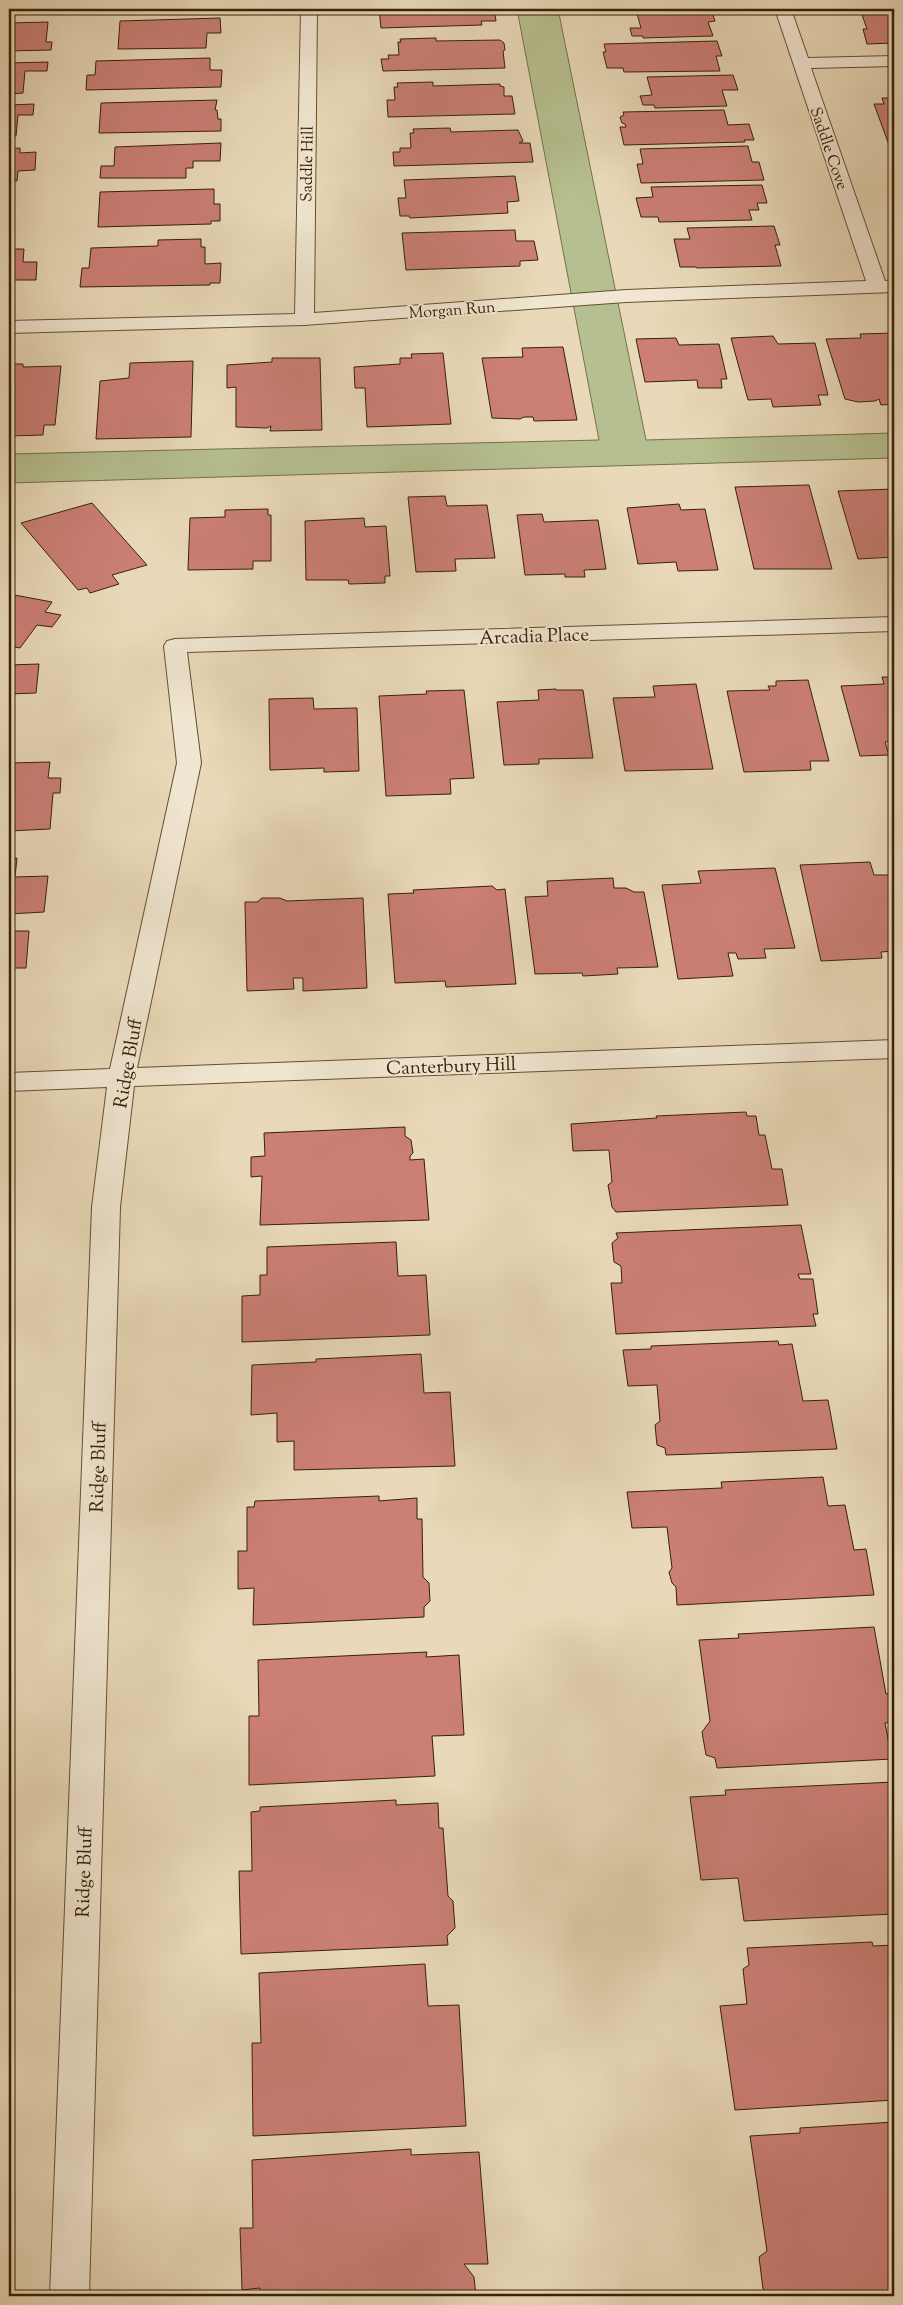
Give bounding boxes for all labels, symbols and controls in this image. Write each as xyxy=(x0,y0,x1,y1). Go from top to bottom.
street label: Saddle Cove xyxy=(803,104,852,193)
street label: Saddle Hill xyxy=(296,125,321,202)
street label: Morgan Run xyxy=(408,297,497,326)
street label: Arcadia Place xyxy=(479,622,590,653)
street label: Ridge Bluff xyxy=(108,1015,151,1111)
street label: Canterbury Hill xyxy=(386,1052,517,1083)
street label: Ridge Bluff xyxy=(84,1420,115,1513)
street label: Ridge Bluff xyxy=(70,1825,101,1918)

